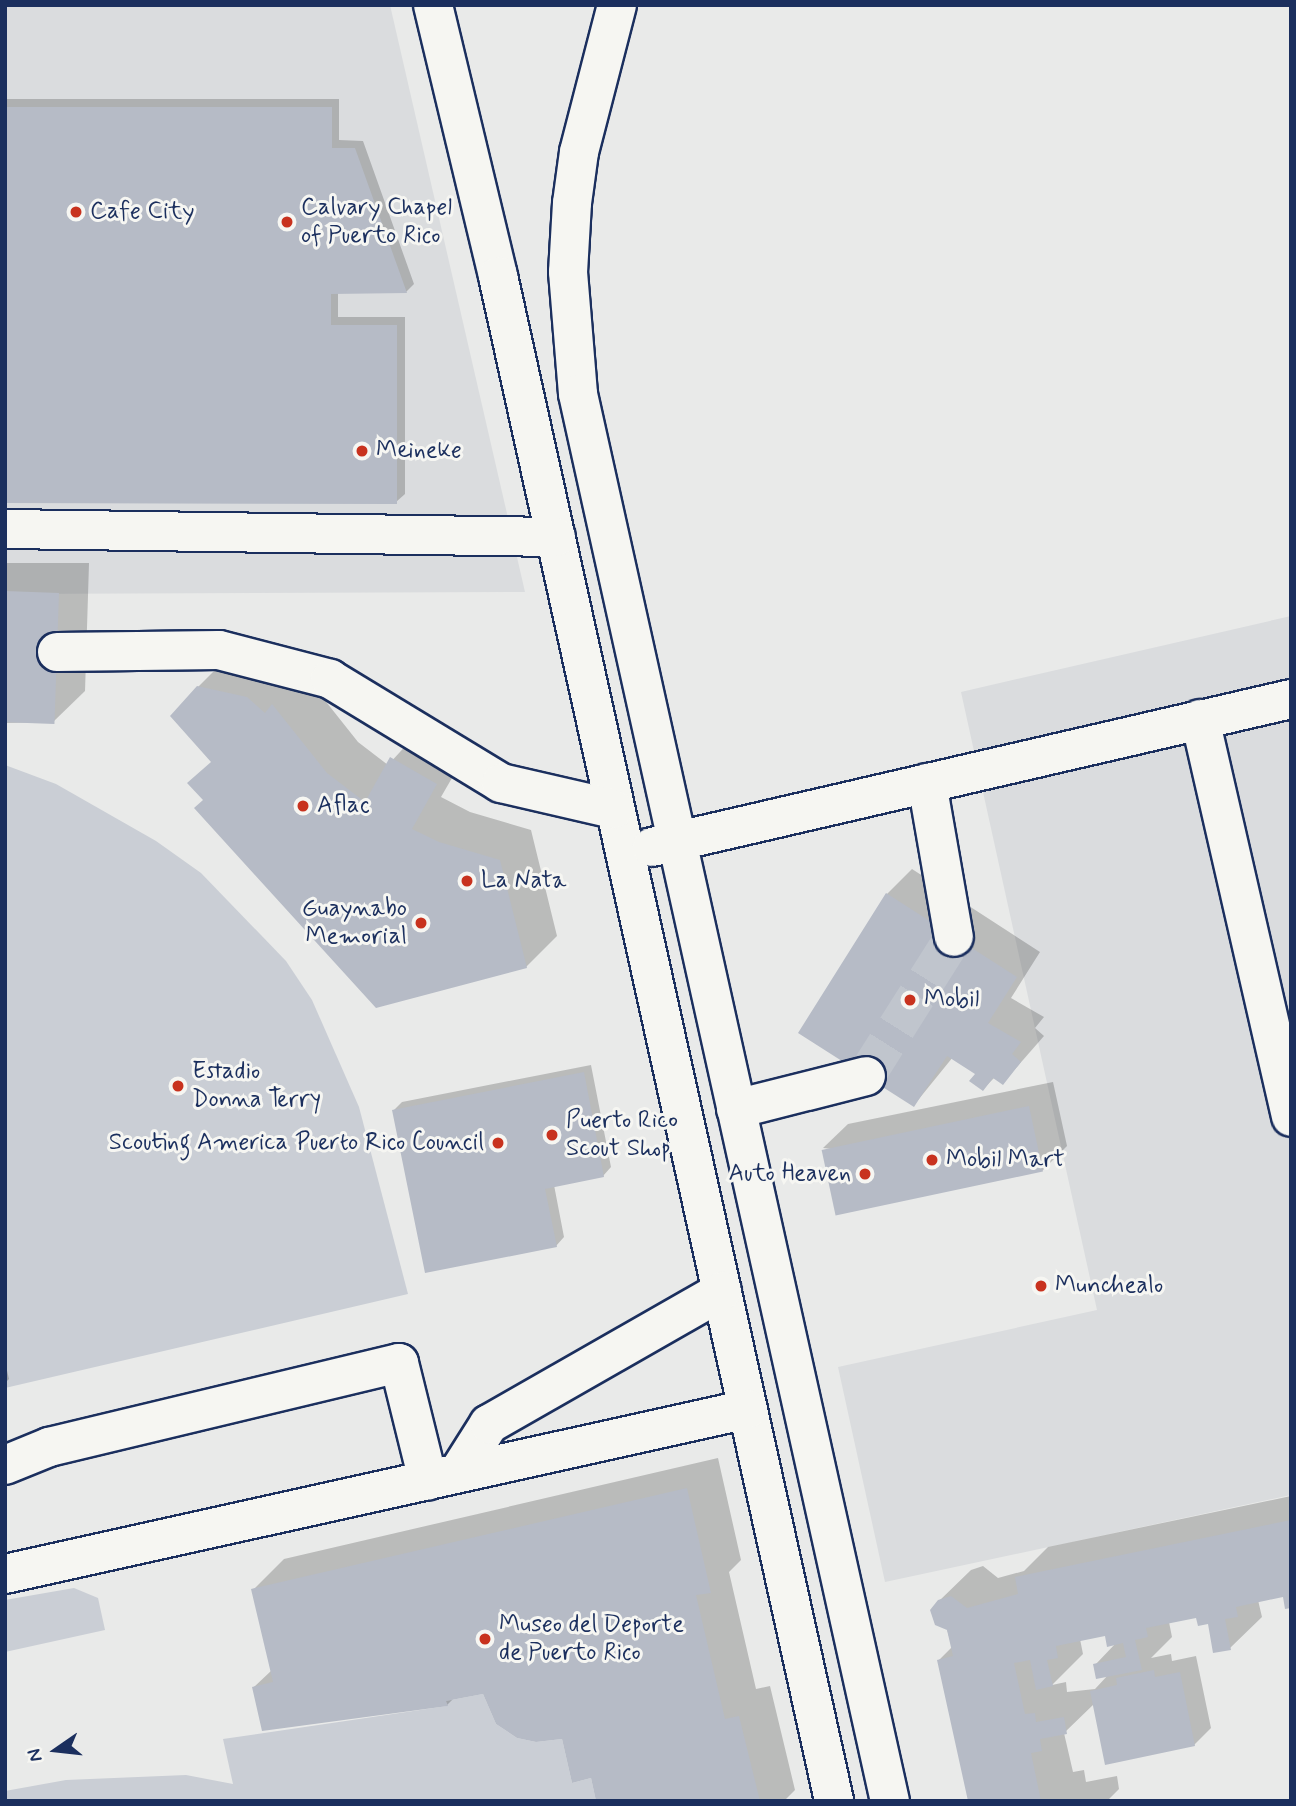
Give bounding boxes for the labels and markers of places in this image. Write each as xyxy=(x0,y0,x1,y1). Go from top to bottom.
place label: Calvary Chapel of Puerto Rico xyxy=(301,194,455,250)
place label: Cafe City xyxy=(90,198,190,226)
marker: Cafe City xyxy=(68,204,84,220)
marker: Calvary Chapel of Puerto Rico xyxy=(279,214,295,230)
place label: Meineke xyxy=(376,437,462,465)
marker: Meineke xyxy=(354,443,370,459)
place label: Aflac xyxy=(317,792,370,820)
marker: Aflac xyxy=(295,798,311,814)
place label: La Nata xyxy=(481,867,562,895)
marker: La Nata xyxy=(459,873,475,889)
place label: Guaynabo Memorial xyxy=(302,895,407,951)
marker: Guaynabo Memorial xyxy=(413,915,429,931)
place label: Mobil xyxy=(924,986,979,1014)
marker: Mobil xyxy=(902,992,918,1008)
place label: Estadio Donna Terry xyxy=(192,1058,322,1114)
marker: Estadio Donna Terry xyxy=(170,1078,186,1094)
place label: Puerto Rico Scout Shop xyxy=(566,1107,678,1163)
marker: Puerto Rico Scout Shop xyxy=(544,1127,560,1143)
place label: Scouting America Puerto Rico Council xyxy=(117,1129,484,1157)
marker: Scouting America Puerto Rico Council xyxy=(490,1135,506,1151)
place label: Mobil Mart xyxy=(946,1146,1062,1174)
marker: Mobil Mart xyxy=(924,1152,940,1168)
place label: Auto Heaven xyxy=(718,1160,851,1188)
marker: Auto Heaven xyxy=(857,1166,873,1182)
place label: Munchealo xyxy=(1055,1272,1163,1300)
marker: Munchealo xyxy=(1033,1278,1049,1294)
place label: Museo del Deporte de Puerto Rico xyxy=(499,1611,687,1667)
marker: Museo del Deporte de Puerto Rico xyxy=(477,1631,493,1647)

